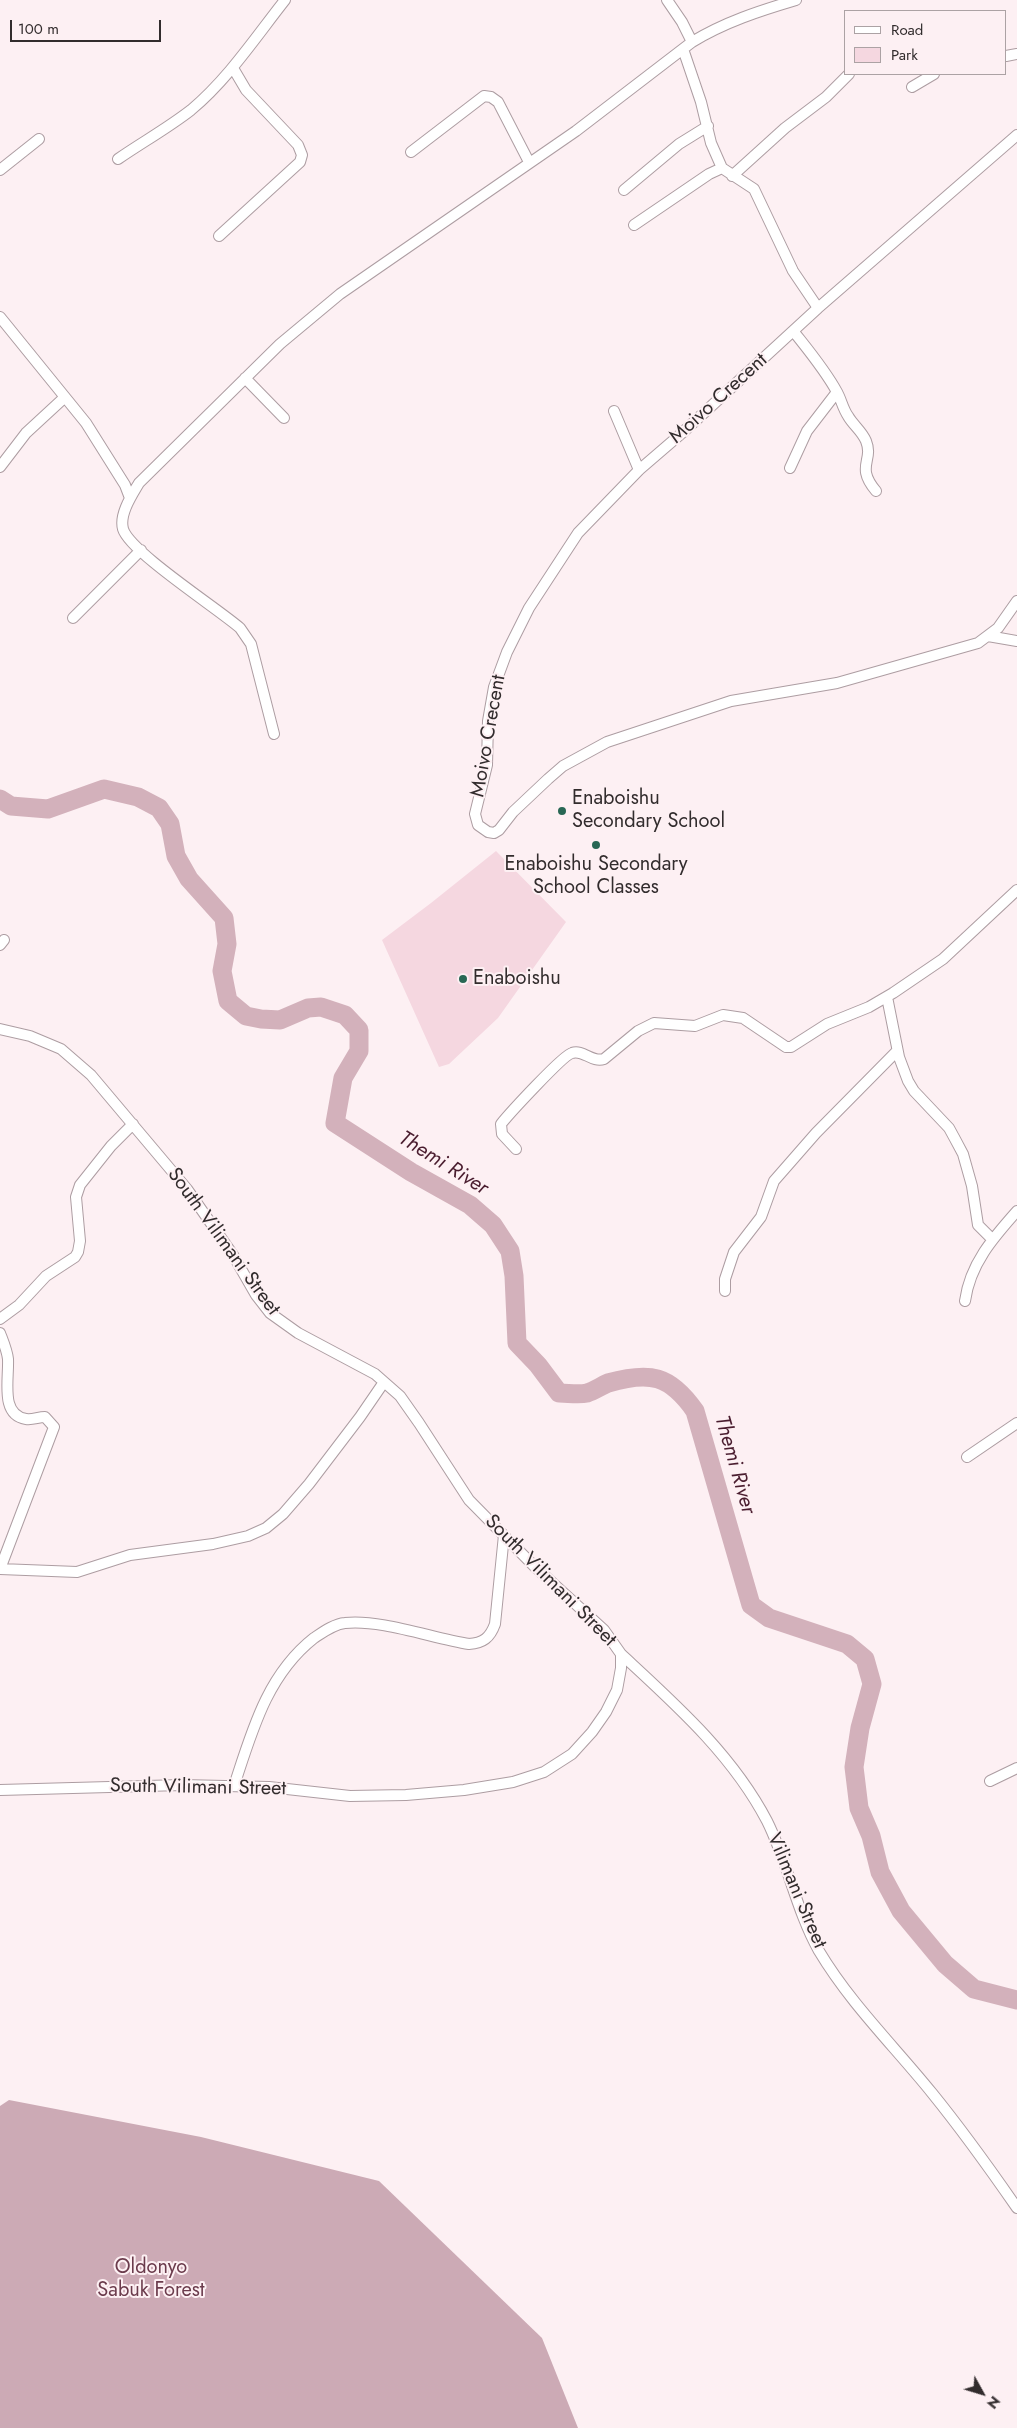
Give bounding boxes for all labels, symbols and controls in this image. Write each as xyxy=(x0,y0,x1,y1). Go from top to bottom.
scale bar xyxy=(12,10,164,42)
legend xyxy=(844,10,1007,75)
text: 100 m xyxy=(18,18,59,40)
text: Road xyxy=(891,19,923,41)
text: Park xyxy=(891,44,918,66)
street label: Moivo Crecent xyxy=(665,349,773,449)
street label: Moivo Crecent xyxy=(466,673,512,799)
place label: Enaboishu Secondary School xyxy=(572,787,725,834)
marker: Enaboishu Secondary School xyxy=(556,805,568,817)
marker: Enaboishu Secondary School Classes xyxy=(590,839,602,851)
place label: Enaboishu Secondary School Classes xyxy=(504,853,688,900)
place label: Enaboishu xyxy=(473,967,561,991)
marker: Enaboishu xyxy=(457,973,469,985)
water label: Themi River xyxy=(393,1127,493,1201)
street label: South Vilimani Street xyxy=(161,1164,285,1320)
water label: Themi River xyxy=(708,1413,760,1517)
street label: South Vilimani Street xyxy=(479,1510,621,1652)
street label: South Vilimani Street xyxy=(110,1774,286,1802)
street label: Vilimani Street xyxy=(761,1830,831,1952)
park label: Oldonyo Sabuk Forest xyxy=(97,2256,205,2303)
north arrow xyxy=(957,2368,1007,2418)
text: N xyxy=(982,2392,1005,2413)

